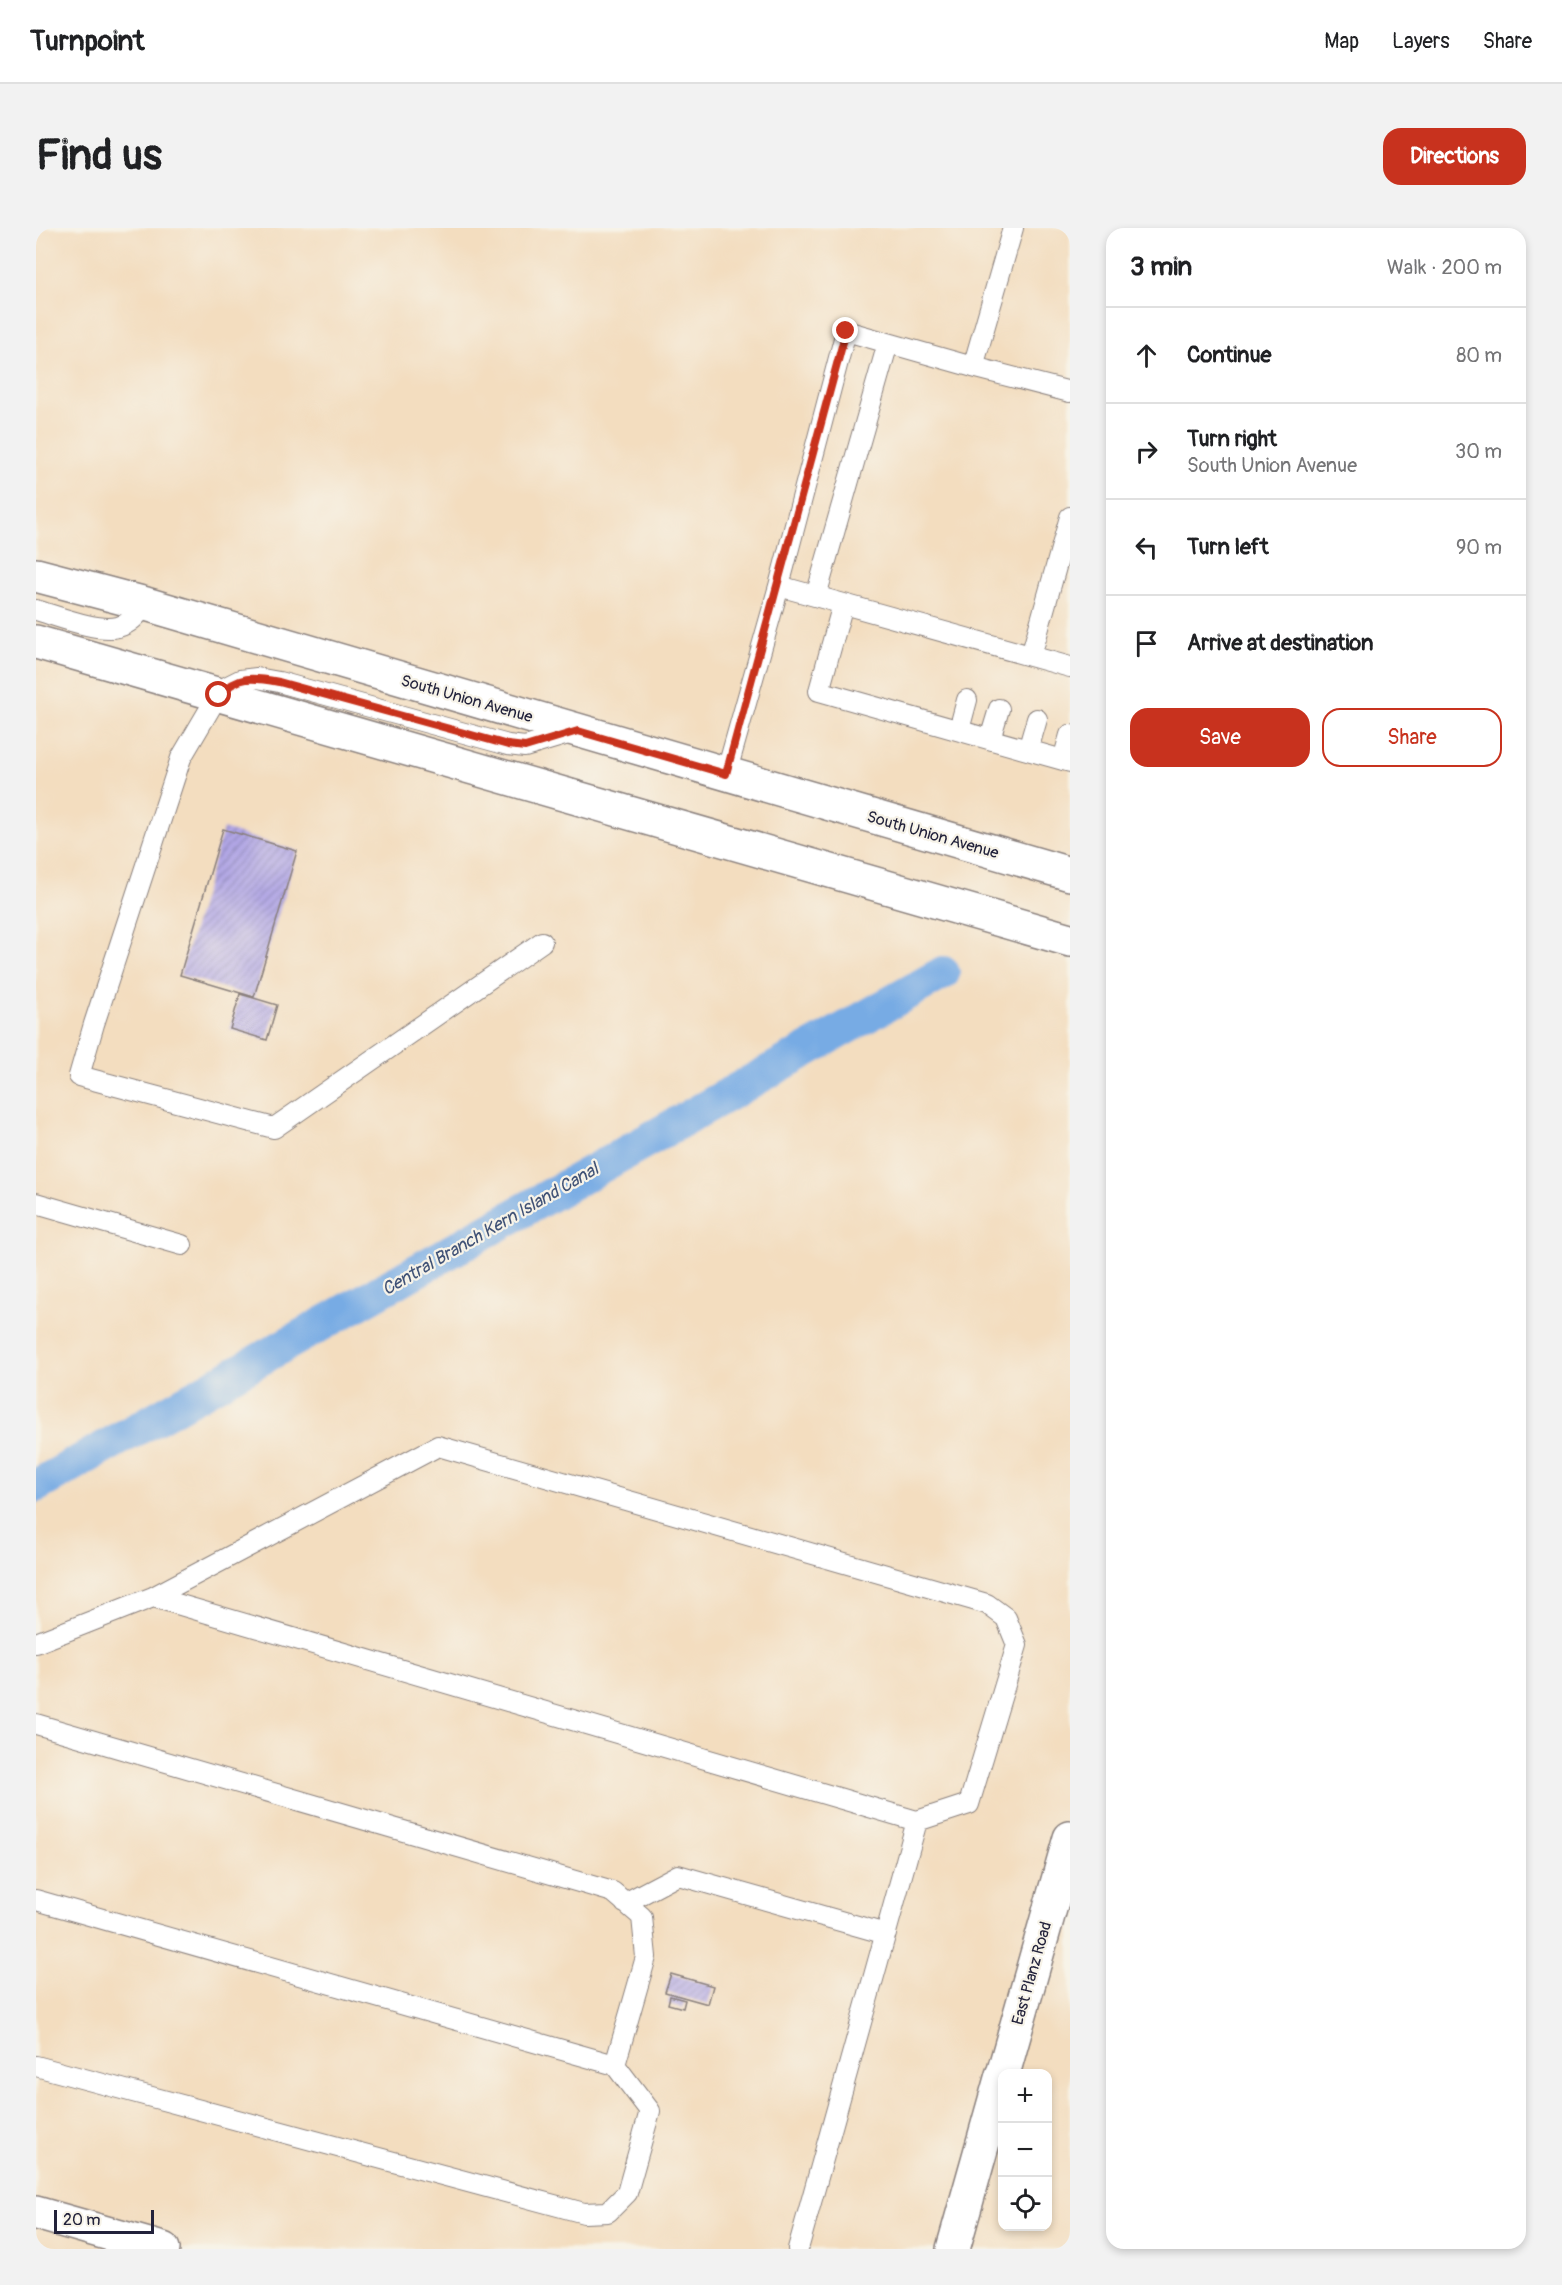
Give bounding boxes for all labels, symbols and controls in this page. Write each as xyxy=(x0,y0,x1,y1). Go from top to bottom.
text: Turnpoint xyxy=(30,24,144,59)
text: Map xyxy=(1324,28,1359,55)
text: Layers xyxy=(1392,28,1450,55)
text: Share xyxy=(1483,28,1532,55)
button: Directions xyxy=(1383,128,1526,185)
text: Find us xyxy=(36,130,162,182)
text: 3 min xyxy=(1130,251,1192,283)
text: Walk · 200 m xyxy=(1387,255,1502,280)
route end xyxy=(832,317,858,343)
icon: ahead xyxy=(1130,339,1163,372)
text: Continue xyxy=(1187,341,1271,369)
text: 80 m xyxy=(1456,343,1502,368)
text: Turn right xyxy=(1187,425,1277,453)
icon: right xyxy=(1130,435,1163,468)
text: 30 m xyxy=(1455,439,1502,464)
text: South Union Avenue xyxy=(1187,453,1357,478)
icon: left xyxy=(1130,531,1163,564)
text: Turn left xyxy=(1187,533,1269,561)
text: 90 m xyxy=(1456,535,1502,560)
icon: arrive xyxy=(1130,627,1163,660)
text: Arrive at destination xyxy=(1187,629,1373,657)
street label: South Union Avenue xyxy=(399,671,535,727)
route start xyxy=(205,681,231,707)
button: Save xyxy=(1130,708,1310,767)
button: Share xyxy=(1322,708,1502,767)
street label: South Union Avenue xyxy=(865,807,1001,863)
water label: Central Branch Kern Island Canal xyxy=(378,1157,604,1301)
street label: East Planz Road xyxy=(1008,1919,1056,2027)
map controls xyxy=(998,2069,1052,2231)
button: + xyxy=(998,2069,1052,2123)
button: − xyxy=(998,2123,1052,2177)
button: locate xyxy=(998,2177,1052,2231)
scale bar xyxy=(54,2207,154,2234)
text: 20 m xyxy=(63,2210,101,2230)

